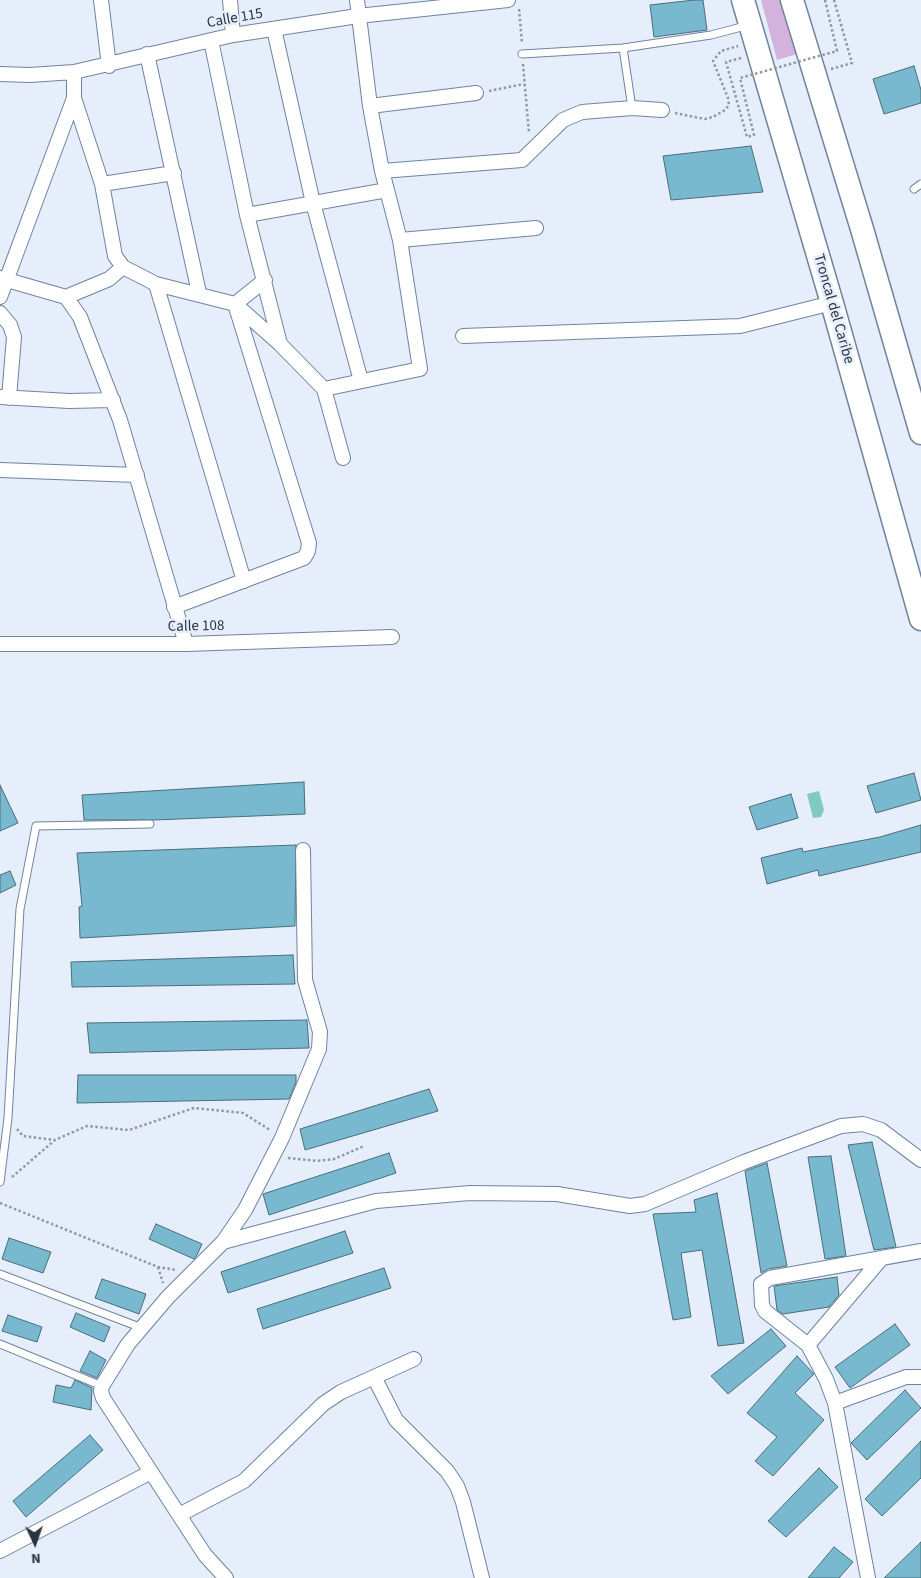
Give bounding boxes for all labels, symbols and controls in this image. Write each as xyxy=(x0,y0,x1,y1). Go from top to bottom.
street label: Calle 115 xyxy=(206,5,264,33)
street label: Troncal del Caribe xyxy=(809,252,857,366)
street label: Calle 108 xyxy=(168,618,224,636)
north arrow xyxy=(10,1518,60,1568)
text: N xyxy=(31,1548,41,1568)

